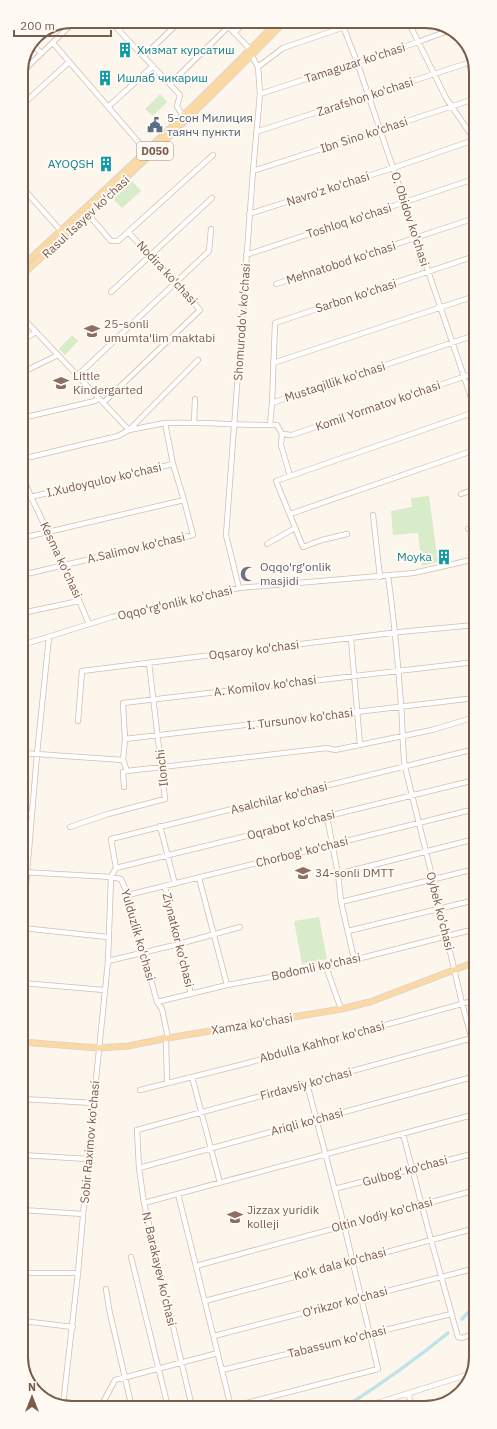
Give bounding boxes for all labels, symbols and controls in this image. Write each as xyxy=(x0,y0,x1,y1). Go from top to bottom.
scale bar xyxy=(14,12,111,38)
text: 200 m xyxy=(20,18,55,33)
street label: Tamaguzar ko'chasi xyxy=(303,39,407,86)
building icon: Хизмат курсатиш xyxy=(116,41,134,59)
place label: Хизмат курсатиш xyxy=(137,42,235,57)
building icon: Ишлаб чикариш xyxy=(96,69,114,87)
place label: Ишлаб чикариш xyxy=(117,70,208,85)
street label: Zarafshon ko'chasi xyxy=(315,74,415,119)
place label: 5-сон Милиция таянч пункти xyxy=(167,110,253,139)
street label: Ibn Sino ko'chasi xyxy=(318,113,409,156)
public building icon: 5-сон Милиция таянч пункти xyxy=(146,116,164,134)
road number: D050 xyxy=(137,142,173,160)
building icon: AYOQSH xyxy=(97,155,115,173)
place label: AYOQSH xyxy=(48,156,94,171)
street label: Navro'z ko'chasi xyxy=(284,168,371,209)
street label: O. Obidov ko'chasi xyxy=(388,170,433,268)
street label: Rasul Isayev ko'chasi xyxy=(39,172,133,261)
street label: Toshloq ko'chasi xyxy=(304,200,393,241)
street label: Nodira ko'chasi xyxy=(134,238,201,308)
street label: Mehnatobod ko'chasi xyxy=(284,238,397,287)
street label: Shomurodo'v ko'chasi xyxy=(230,263,253,381)
street label: Sarbon ko'chasi xyxy=(313,275,398,316)
place label: 25-sonli umumta'lim maktabi xyxy=(104,316,215,345)
school or university icon: 25-sonli umumta'lim maktabi xyxy=(83,322,101,340)
street label: Mustaqillik ko'chasi xyxy=(283,358,387,405)
place label: Little Kindergarted xyxy=(73,368,143,397)
school or university icon: Little Kindergarted xyxy=(52,374,70,392)
street label: Komil Yormatov ko'chasi xyxy=(313,377,442,434)
street label: I.Xudoyqulov ko'chasi xyxy=(45,459,163,500)
street label: Kesma ko'chasi xyxy=(37,519,86,600)
street label: A.Salimov ko'chasi xyxy=(85,529,186,566)
building icon: Moyka xyxy=(435,548,453,566)
place label: Moyka xyxy=(397,549,433,564)
place label: Oqqo'rg'onlik masjidi xyxy=(260,559,332,588)
mosque icon: Oqqo'rg'onlik masjidi xyxy=(239,565,257,583)
street label: Oqqo'rg'onlik ko'chasi xyxy=(116,582,234,623)
street label: Oqsaroy ko'chasi xyxy=(208,637,300,662)
street label: A. Komilov ko'chasi xyxy=(213,672,317,699)
street label: I. Tursunov ko'chasi xyxy=(246,705,354,732)
street label: Ilonchi xyxy=(152,749,171,787)
street label: Asalchilar ko'chasi xyxy=(229,778,329,817)
street label: Oqrabot ko'chasi xyxy=(245,806,337,843)
street label: Chorbog' ko'chasi xyxy=(254,833,350,870)
school or university icon: 34-sonli DMTT xyxy=(294,864,312,882)
place label: 34-sonli DMTT xyxy=(315,865,395,880)
street label: Oybek ko'chasi xyxy=(423,870,458,952)
street label: Yulduzlik ko'chasi xyxy=(118,887,159,983)
street label: Ziynatkor ko'chasi xyxy=(159,891,197,989)
street label: Bodomli ko'chasi xyxy=(270,950,362,983)
street label: Xamza ko'chasi xyxy=(210,1010,294,1037)
street label: Abdulla Kahhor ko'chasi xyxy=(258,1018,386,1065)
street label: Firdavsiy ko'chasi xyxy=(258,1064,353,1103)
street label: Sobir Raximov ko'chasi xyxy=(77,1080,102,1204)
street label: Ariqli ko'chasi xyxy=(269,1105,345,1138)
street label: Gulbog' ko'chasi xyxy=(361,1152,449,1189)
street label: Oltin Vodiy ko'chasi xyxy=(330,1194,434,1235)
place label: Jizzax yuridik kolleji xyxy=(247,1202,320,1231)
school or university icon: Jizzax yuridik kolleji xyxy=(226,1208,244,1226)
street label: N. Barakayev ko'chasi xyxy=(139,1210,180,1327)
street label: Ko'k dala ko'chasi xyxy=(292,1244,388,1283)
street label: O'rikzor ko'chasi xyxy=(301,1283,389,1320)
street label: Tabassum ko'chasi xyxy=(286,1322,388,1361)
north arrow xyxy=(12,1377,52,1417)
text: N xyxy=(28,1380,36,1394)

